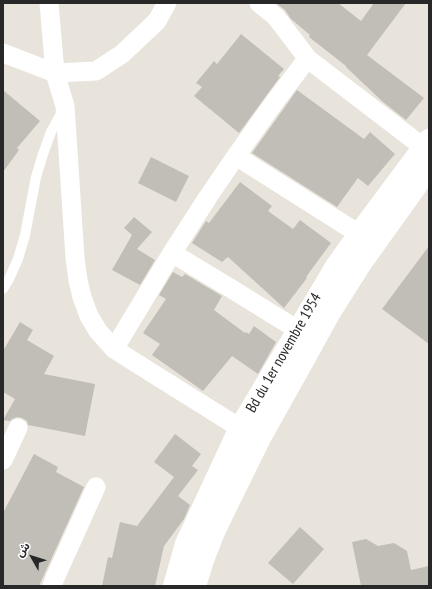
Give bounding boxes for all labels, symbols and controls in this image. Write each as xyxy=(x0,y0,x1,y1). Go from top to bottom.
street label: Bd du 1er novembre 1954 xyxy=(242,290,326,416)
north arrow xyxy=(12,537,52,577)
text: ش xyxy=(12,539,33,560)

